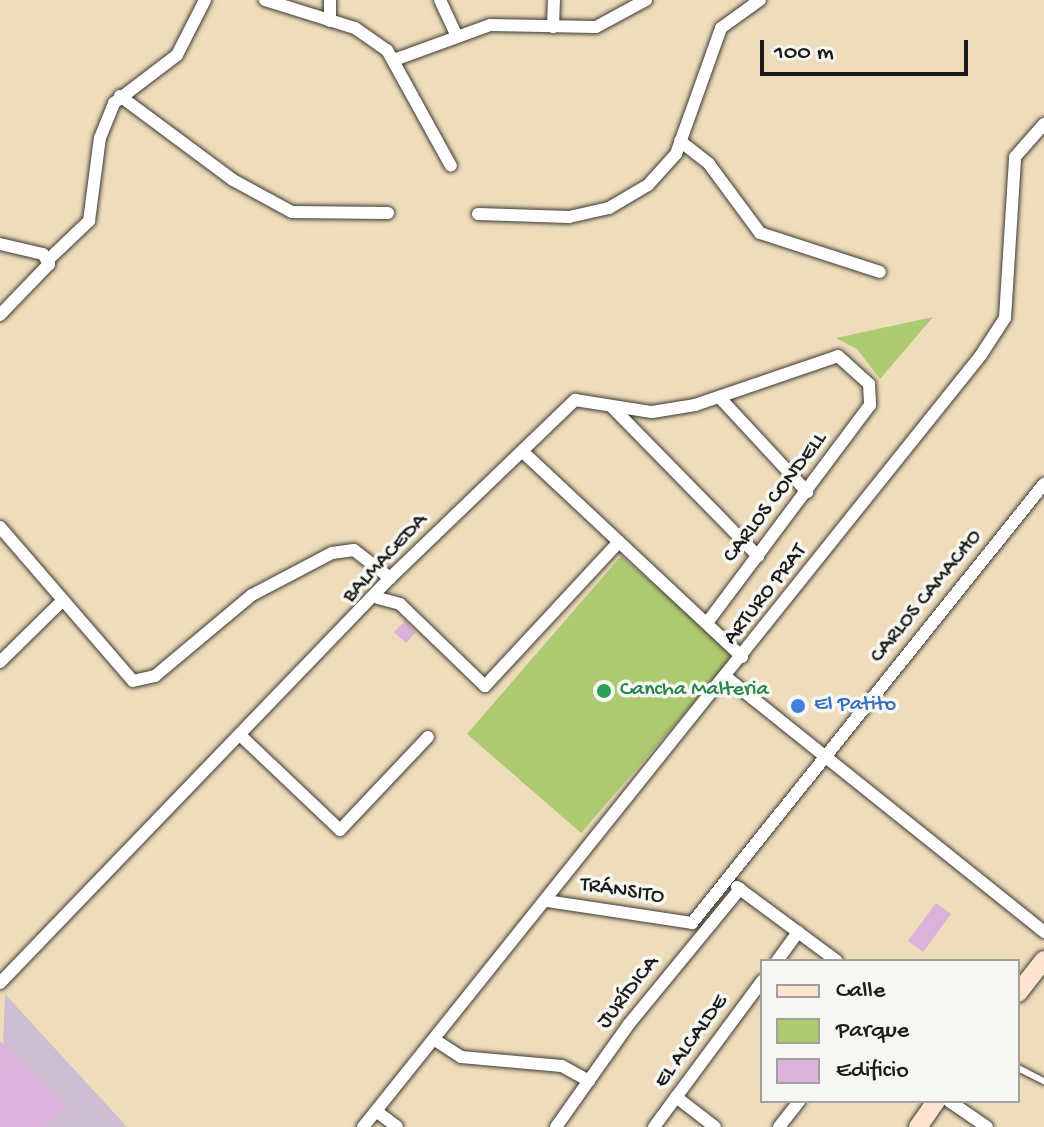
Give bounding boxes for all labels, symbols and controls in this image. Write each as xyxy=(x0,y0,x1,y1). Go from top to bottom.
scale bar xyxy=(764,24,972,74)
text: 100 m xyxy=(774,39,834,68)
street label: CARLOS CONDELL xyxy=(718,427,834,569)
street label: BALMACEDA xyxy=(338,509,434,609)
street label: CARLOS CAMACHO xyxy=(865,525,989,669)
street label: ARTURO PRAT xyxy=(718,539,814,651)
place label: Cancha Malteria xyxy=(620,678,769,704)
marker: Cancha Malteria xyxy=(595,682,613,700)
place label: El Patito xyxy=(814,693,896,719)
marker: El Patito xyxy=(789,697,807,715)
street label: TRÁNSITO xyxy=(578,872,666,912)
street label: JURÍDICA xyxy=(592,951,666,1035)
legend xyxy=(760,959,1020,1103)
text: Calle xyxy=(836,977,885,1006)
street label: EL ALCALDE xyxy=(649,990,735,1094)
text: Parque xyxy=(836,1017,909,1046)
text: Edificio xyxy=(836,1057,909,1086)

